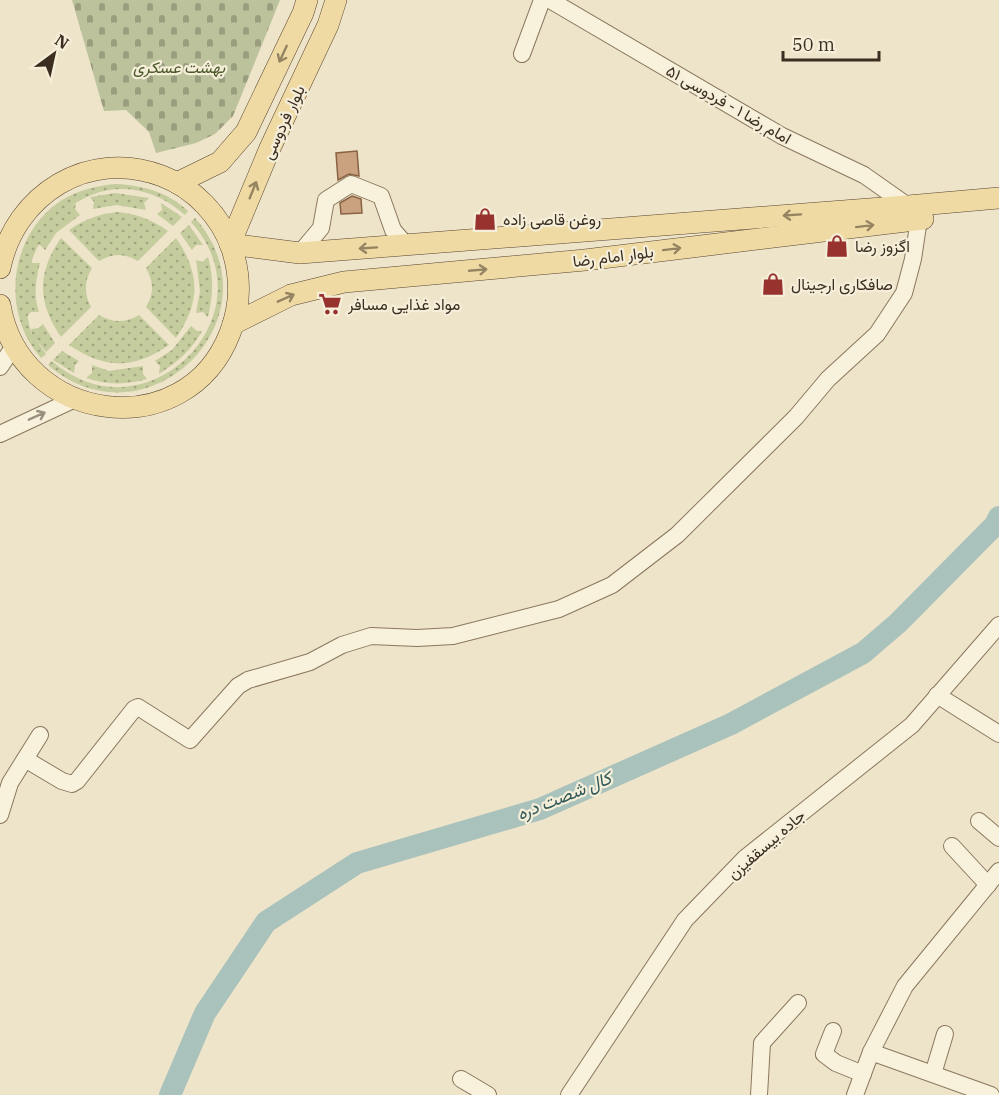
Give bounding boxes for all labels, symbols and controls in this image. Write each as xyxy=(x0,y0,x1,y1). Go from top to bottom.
north arrow xyxy=(24,24,84,84)
scale bar xyxy=(783,24,879,62)
text: N xyxy=(51,30,73,53)
text: 50 m xyxy=(792,33,835,56)
one-way arrow xyxy=(277,44,289,62)
park label: بهشت عسکری xyxy=(133,57,226,78)
street label: امام رضا ۱ - فردوسی ۵۱ xyxy=(662,60,795,149)
street label: بلوار فردوسی xyxy=(257,82,310,163)
one-way arrow xyxy=(248,181,259,199)
shop icon: روغن قاصی زاده xyxy=(472,206,498,232)
place label: روغن قاصی زاده xyxy=(503,209,601,230)
one-way arrow xyxy=(783,210,803,221)
one-way arrow xyxy=(855,220,875,231)
shop icon: اگزوز رضا xyxy=(824,233,850,259)
place label: اگزوز رضا xyxy=(855,236,910,257)
street label: بلوار امام رضا xyxy=(571,241,655,272)
one-way arrow xyxy=(358,242,378,253)
one-way arrow xyxy=(661,243,681,254)
one-way arrow xyxy=(467,264,487,275)
shop icon: صافکاری ارجینال xyxy=(760,271,786,297)
place label: صافکاری ارجینال xyxy=(791,274,893,295)
supermarket icon: مواد غذایی مسافر xyxy=(317,291,343,317)
one-way arrow xyxy=(277,292,295,303)
place label: مواد غذایی مسافر xyxy=(347,294,460,315)
one-way arrow xyxy=(28,410,46,422)
water label: کال شصت دره xyxy=(513,765,617,825)
street label: جاده بیسقفیزن xyxy=(723,805,810,884)

